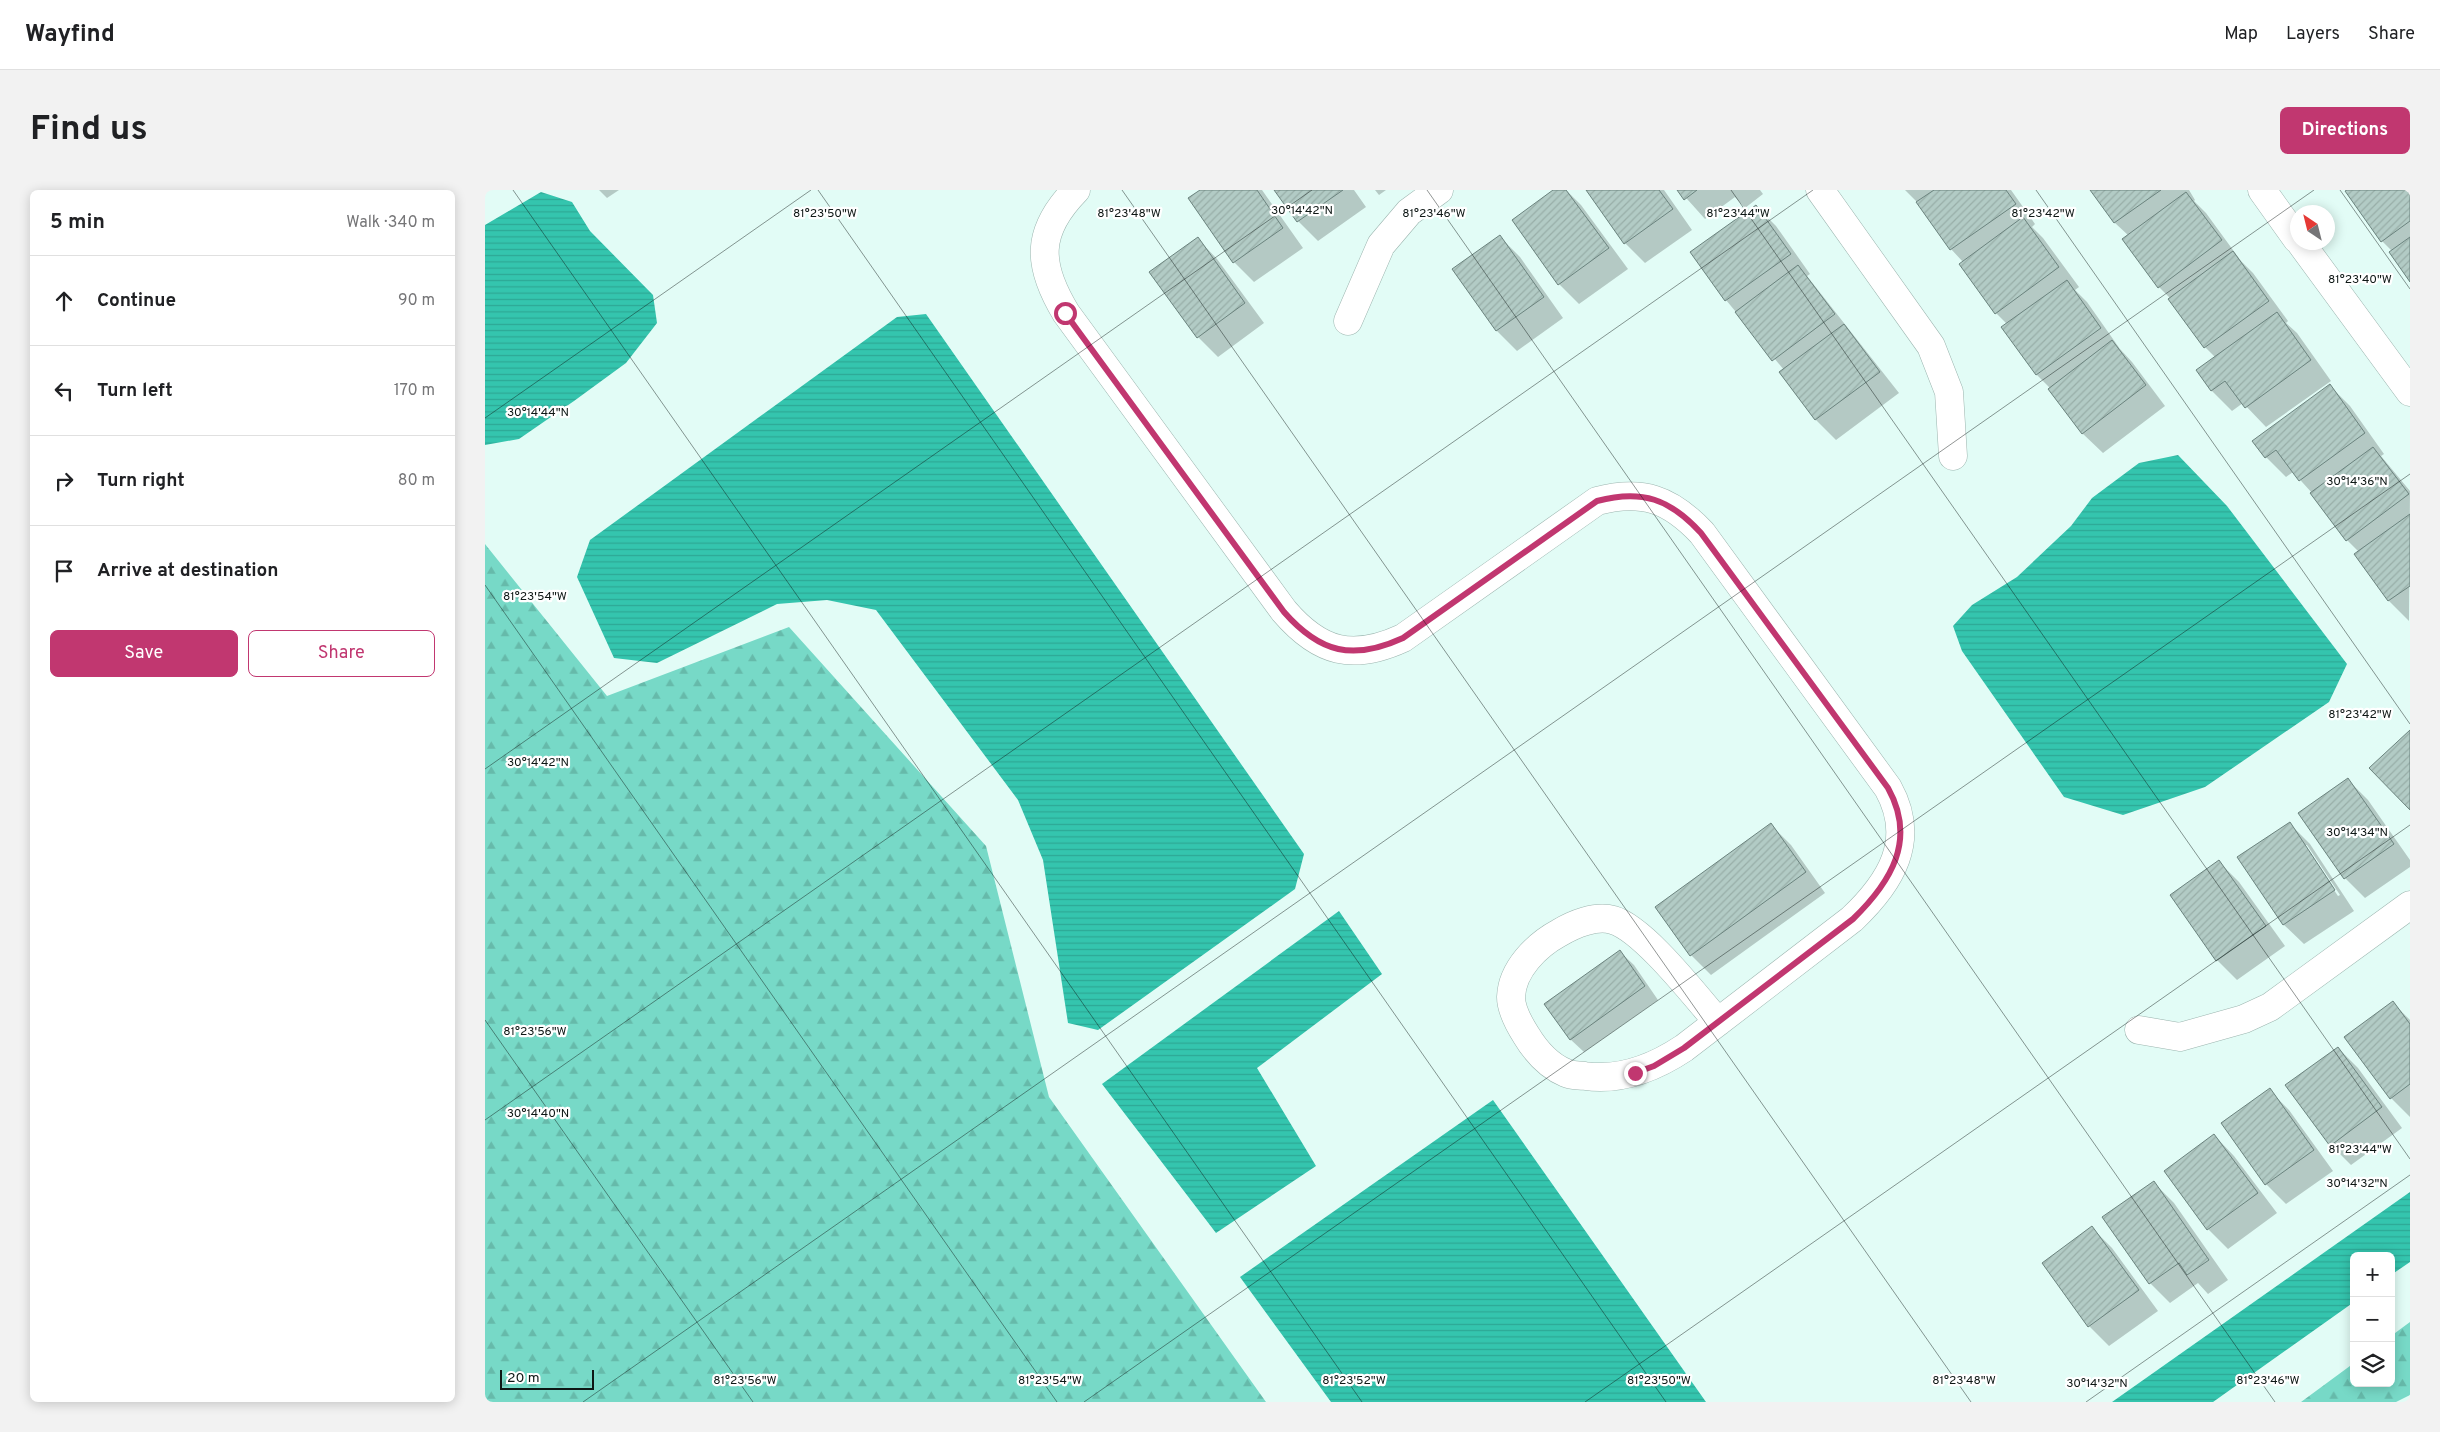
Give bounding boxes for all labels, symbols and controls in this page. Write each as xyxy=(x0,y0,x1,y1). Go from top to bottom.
text: Wayfind xyxy=(25,20,115,50)
text: Map xyxy=(2224,23,2258,46)
text: Layers xyxy=(2286,23,2340,46)
text: Share xyxy=(2368,23,2415,46)
button: Directions xyxy=(2280,107,2410,154)
text: Find us xyxy=(30,108,148,152)
text: 30°14'42"N xyxy=(1271,203,1333,219)
north arrow xyxy=(2290,205,2335,250)
text: 81°23'50"W xyxy=(793,206,857,222)
text: 81°23'48"W xyxy=(1097,206,1161,222)
text: 81°23'46"W xyxy=(1402,206,1466,222)
text: 81°23'44"W xyxy=(1706,206,1770,222)
text: 81°23'42"W xyxy=(2011,206,2075,222)
text: 5 min xyxy=(50,209,105,236)
text: Walk · 340 m xyxy=(346,213,435,233)
text: 81°23'40"W xyxy=(2328,272,2392,288)
icon: ahead xyxy=(50,287,78,315)
text: Continue xyxy=(97,289,176,313)
text: 90 m xyxy=(398,291,435,311)
route start xyxy=(1054,302,1077,325)
icon: left xyxy=(50,377,78,405)
text: Turn left xyxy=(97,379,173,403)
text: 170 m xyxy=(394,381,435,401)
text: 30°14'44"N xyxy=(507,405,569,421)
icon: right xyxy=(50,467,78,495)
text: Turn right xyxy=(97,469,185,493)
text: 80 m xyxy=(398,471,435,491)
text: 30°14'36"N xyxy=(2326,474,2388,490)
icon: arrive xyxy=(50,557,78,585)
text: Arrive at destination xyxy=(97,559,278,583)
text: 81°23'54"W xyxy=(503,589,567,605)
button: Save xyxy=(50,630,238,677)
button: Share xyxy=(248,630,435,677)
text: 81°23'42"W xyxy=(2328,707,2392,723)
text: 30°14'42"N xyxy=(507,755,569,771)
text: 30°14'34"N xyxy=(2326,825,2388,841)
text: 81°23'56"W xyxy=(503,1024,567,1040)
route end xyxy=(1624,1062,1647,1085)
text: 30°14'40"N xyxy=(507,1106,569,1122)
text: 81°23'44"W xyxy=(2328,1142,2392,1158)
text: 30°14'32"N xyxy=(2326,1176,2388,1192)
map controls xyxy=(2350,1252,2395,1387)
button: + xyxy=(2350,1252,2395,1297)
button: − xyxy=(2350,1297,2395,1342)
button: layers xyxy=(2350,1342,2395,1387)
scale bar xyxy=(500,1367,594,1390)
text: 20 m xyxy=(507,1370,540,1387)
text: 81°23'56"W xyxy=(713,1373,777,1389)
text: 81°23'54"W xyxy=(1018,1373,1082,1389)
text: 81°23'52"W xyxy=(1322,1373,1386,1389)
text: 81°23'50"W xyxy=(1627,1373,1691,1389)
text: 81°23'48"W xyxy=(1932,1373,1996,1389)
text: 81°23'46"W xyxy=(2236,1373,2300,1389)
text: 30°14'32"N xyxy=(2066,1376,2128,1392)

